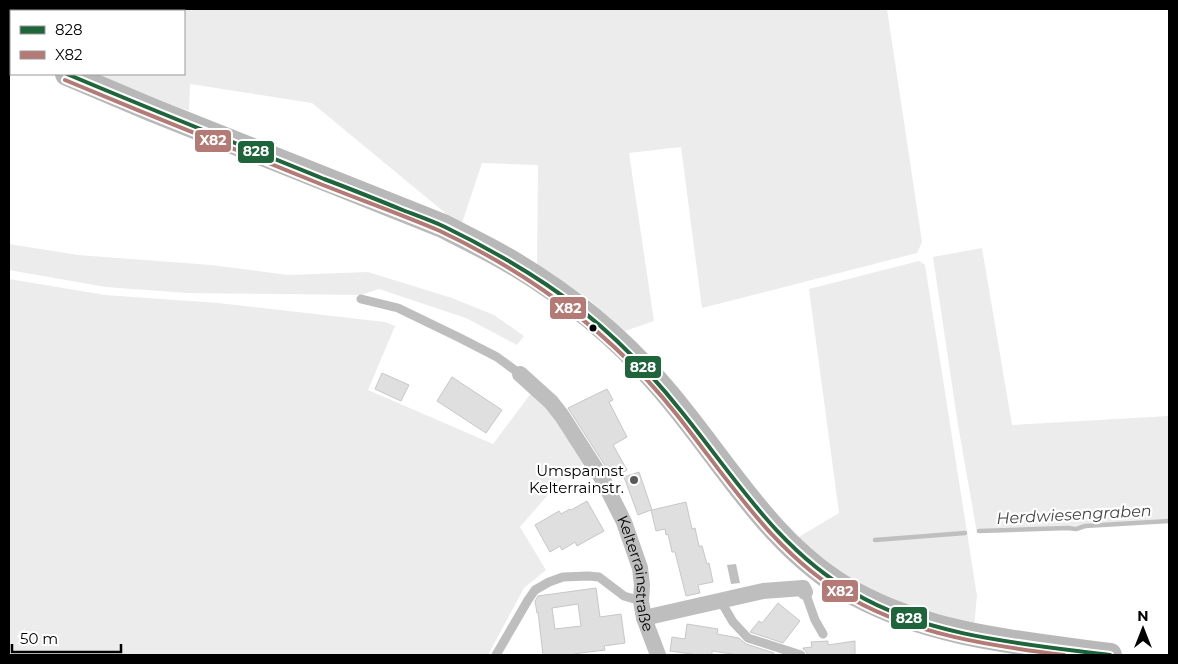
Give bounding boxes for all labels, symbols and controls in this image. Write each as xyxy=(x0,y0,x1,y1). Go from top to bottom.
legend xyxy=(10,10,185,75)
text: 828 xyxy=(55,20,83,39)
text: X82 xyxy=(55,45,83,64)
line badge: X82 xyxy=(194,129,232,153)
text: X82 xyxy=(199,131,227,149)
line badge: 828 xyxy=(237,140,275,164)
text: 828 xyxy=(243,142,269,160)
line badge: X82 xyxy=(549,296,587,320)
text: X82 xyxy=(554,299,582,317)
unlabelled marker xyxy=(588,323,598,333)
line badge: 828 xyxy=(624,355,662,379)
text: 828 xyxy=(630,358,656,376)
place label: Umspannst Kelterrainstr. xyxy=(529,461,624,497)
marker: Umspannst Kelterrainstr. xyxy=(628,474,640,486)
water label: Herdwiesengraben xyxy=(996,501,1152,528)
street label: Kelterrainstraße xyxy=(613,512,658,634)
line badge: X82 xyxy=(821,579,859,603)
text: X82 xyxy=(826,582,854,600)
north arrow xyxy=(1118,604,1168,654)
line badge: 828 xyxy=(890,606,928,630)
text: N xyxy=(1137,607,1149,625)
text: 828 xyxy=(896,609,922,627)
scale bar xyxy=(12,622,121,654)
text: 50 m xyxy=(20,629,58,648)

